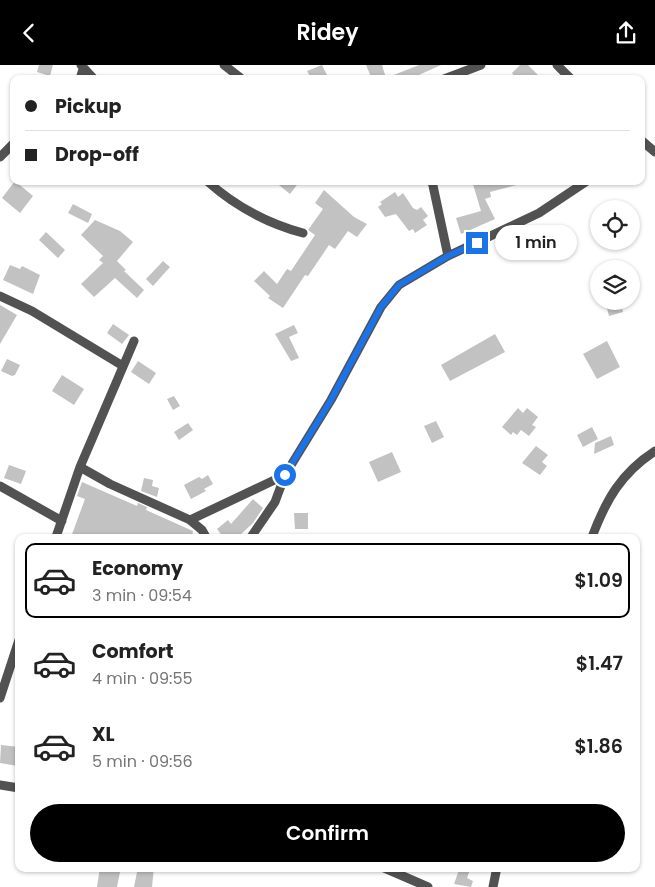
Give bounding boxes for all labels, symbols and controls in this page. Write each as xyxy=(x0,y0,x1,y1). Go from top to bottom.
text: Ridey xyxy=(296,17,359,48)
icon: back xyxy=(15,19,43,47)
icon: share xyxy=(612,19,640,47)
text: Pickup xyxy=(55,93,121,120)
text: Drop-off xyxy=(55,141,139,168)
map controls xyxy=(590,200,640,310)
button: locate xyxy=(590,200,640,250)
callout: 1 min xyxy=(494,225,577,261)
text: 1 min xyxy=(515,231,557,254)
route end xyxy=(466,232,488,254)
button: layers xyxy=(590,260,640,310)
route start xyxy=(274,464,296,486)
text: Economy xyxy=(92,555,183,582)
icon: car xyxy=(32,558,77,603)
text: $1.09 xyxy=(575,567,623,594)
text: 3 min · 09:54 xyxy=(92,584,192,607)
text: Comfort xyxy=(92,638,174,665)
icon: car xyxy=(32,641,77,686)
text: $1.47 xyxy=(576,650,623,677)
text: 4 min · 09:55 xyxy=(92,667,193,690)
text: XL xyxy=(92,721,115,748)
icon: car xyxy=(32,724,77,769)
text: $1.86 xyxy=(574,733,623,760)
text: 5 min · 09:56 xyxy=(92,750,193,773)
button: Confirm xyxy=(30,804,625,862)

